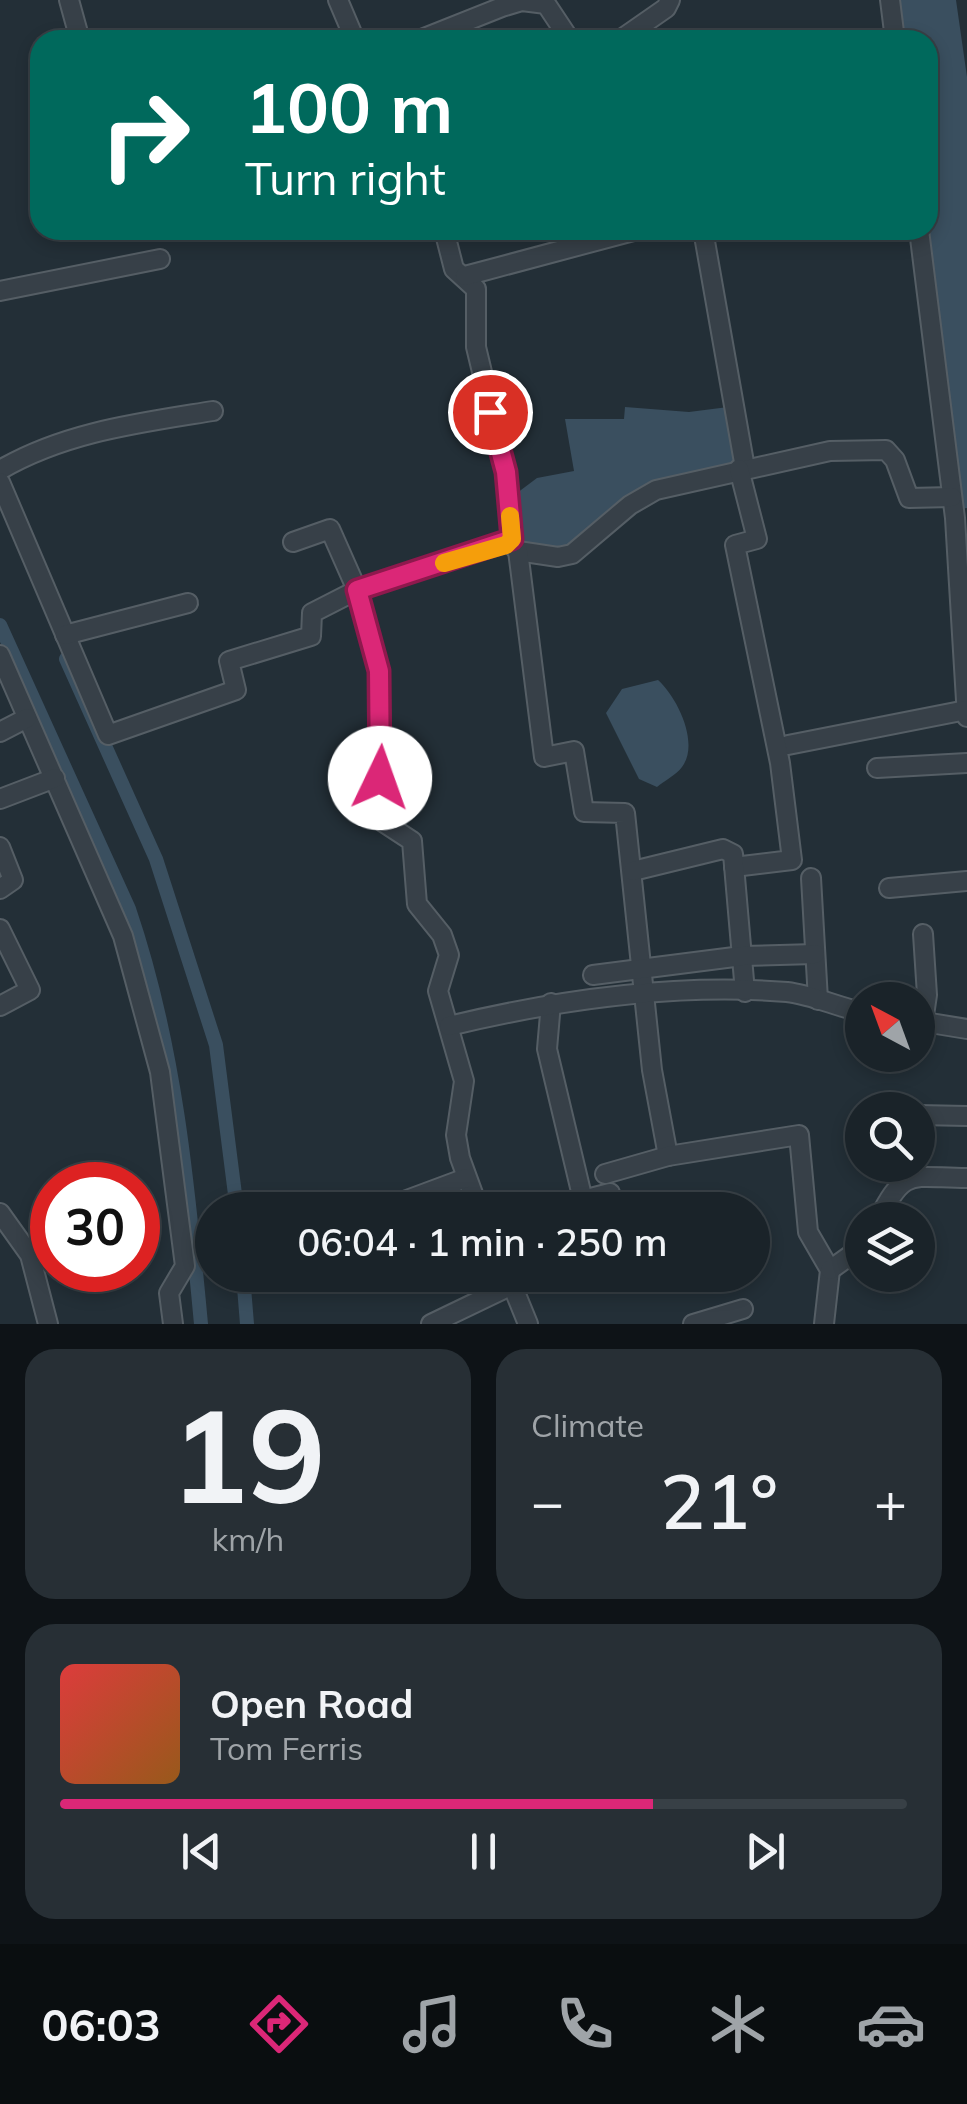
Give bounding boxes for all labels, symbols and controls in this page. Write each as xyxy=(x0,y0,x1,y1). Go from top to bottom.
text: 100 m xyxy=(245,63,453,151)
icon: right xyxy=(80,70,210,200)
text: Turn right xyxy=(245,150,446,206)
pin xyxy=(448,370,533,455)
icon: arrive xyxy=(463,385,518,440)
position arrow xyxy=(328,726,432,830)
north arrow xyxy=(845,982,935,1072)
map controls xyxy=(845,982,935,1292)
button: search xyxy=(845,1092,935,1182)
speed limit sign: 30 xyxy=(30,1162,160,1292)
button: layers xyxy=(845,1202,935,1292)
text: 06:04 · 1 min · 250 m xyxy=(297,1218,668,1266)
text: 19 xyxy=(170,1372,326,1536)
text: Climate xyxy=(531,1405,644,1445)
text: 21° xyxy=(660,1454,778,1548)
text: − xyxy=(531,1467,564,1536)
text: + xyxy=(874,1467,907,1536)
text: km/h xyxy=(212,1519,284,1559)
text: Open Road xyxy=(210,1680,413,1728)
text: Tom Ferris xyxy=(210,1728,363,1768)
icon: previous xyxy=(174,1824,229,1879)
icon: pause xyxy=(456,1824,511,1879)
icon: next xyxy=(738,1824,793,1879)
icon: directions xyxy=(244,1989,314,2059)
icon: music xyxy=(397,1989,467,2059)
icon: phone xyxy=(550,1989,620,2059)
icon: climate xyxy=(703,1989,773,2059)
icon: car xyxy=(856,1989,926,2059)
text: 06:03 xyxy=(41,1996,161,2052)

